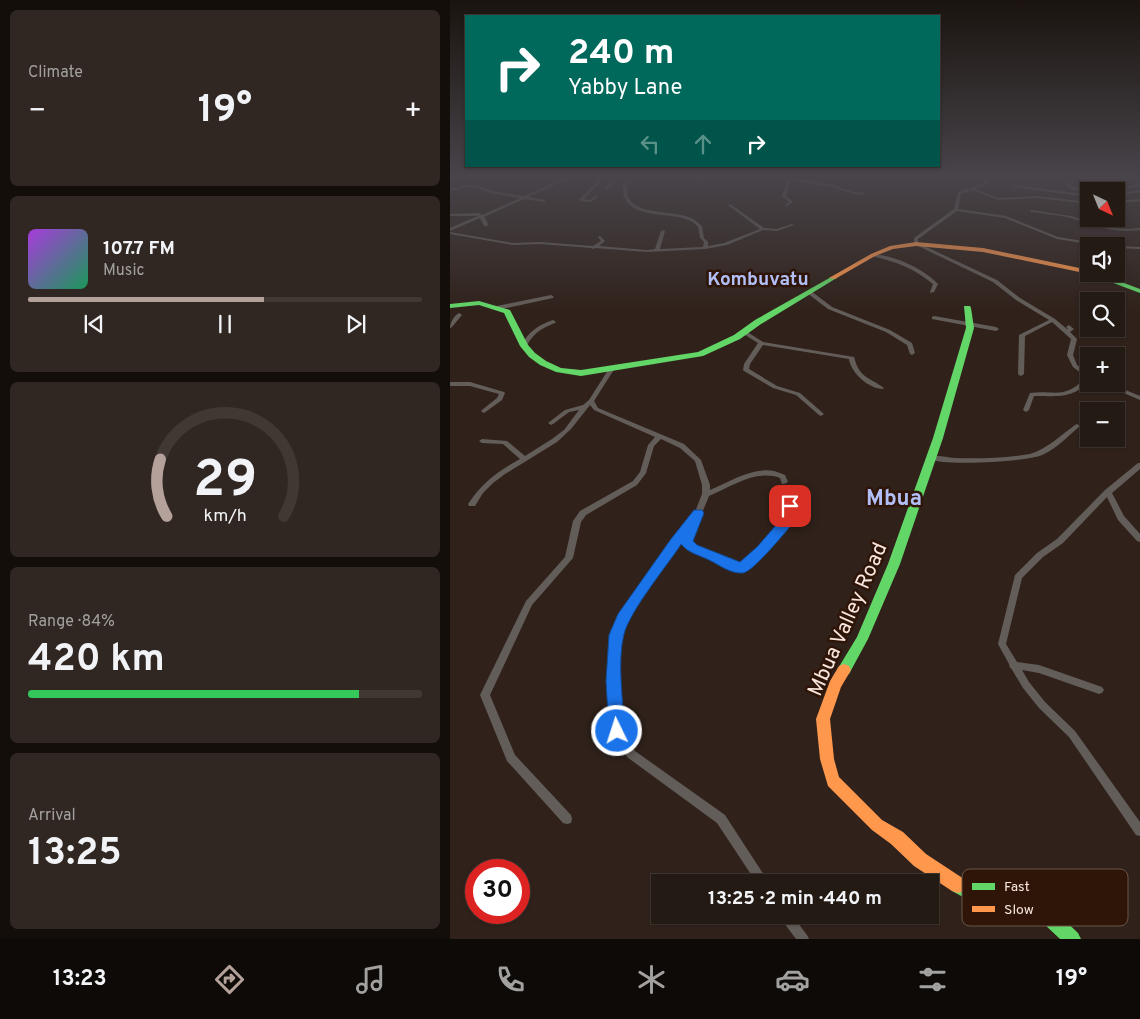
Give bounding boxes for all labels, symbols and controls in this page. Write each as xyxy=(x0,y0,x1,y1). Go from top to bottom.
text: 240 m xyxy=(568,32,674,76)
icon: right xyxy=(485,35,550,100)
text: Climate xyxy=(28,63,83,83)
text: Yabby Lane xyxy=(568,75,682,102)
text: 19° xyxy=(198,87,252,136)
text: − xyxy=(28,94,46,130)
text: + xyxy=(404,94,422,130)
icon: left xyxy=(636,130,664,158)
icon: ahead xyxy=(689,130,717,158)
icon: right xyxy=(742,130,770,158)
north arrow xyxy=(1080,182,1125,228)
map controls xyxy=(1080,182,1125,447)
text: 107.7 FM xyxy=(103,237,175,261)
button: sound xyxy=(1080,237,1125,282)
text: Music xyxy=(103,261,144,281)
district label: Kombuvatu xyxy=(707,268,809,292)
button: search xyxy=(1080,292,1125,337)
icon: previous xyxy=(80,310,108,338)
icon: pause xyxy=(211,310,239,338)
icon: next xyxy=(342,310,370,338)
button: + xyxy=(1080,347,1125,392)
button: − xyxy=(1080,402,1125,447)
text: 29 xyxy=(193,449,257,515)
pin xyxy=(769,485,811,527)
district label: Mbua xyxy=(866,486,922,513)
icon: arrive xyxy=(776,492,804,520)
text: km/h xyxy=(203,505,247,528)
street label: Mbua Valley Road xyxy=(802,538,894,701)
text: Range · 84% xyxy=(28,612,115,632)
text: 420 km xyxy=(28,636,165,685)
position arrow xyxy=(590,704,642,756)
text: Arrival xyxy=(28,806,76,826)
text: 13:25 xyxy=(28,830,122,879)
speed limit sign: 30 xyxy=(465,859,530,924)
legend xyxy=(962,869,1128,926)
text: Fast xyxy=(1004,879,1030,896)
text: 13:25 · 2 min · 440 m xyxy=(708,887,882,911)
text: Slow xyxy=(1004,902,1034,919)
icon: directions xyxy=(212,962,247,997)
icon: music xyxy=(353,962,388,997)
icon: phone xyxy=(493,962,528,997)
icon: climate xyxy=(634,962,669,997)
icon: car xyxy=(775,962,810,997)
icon: filters xyxy=(915,962,950,997)
text: 13:23 xyxy=(53,966,107,993)
text: 19° xyxy=(1056,966,1087,993)

